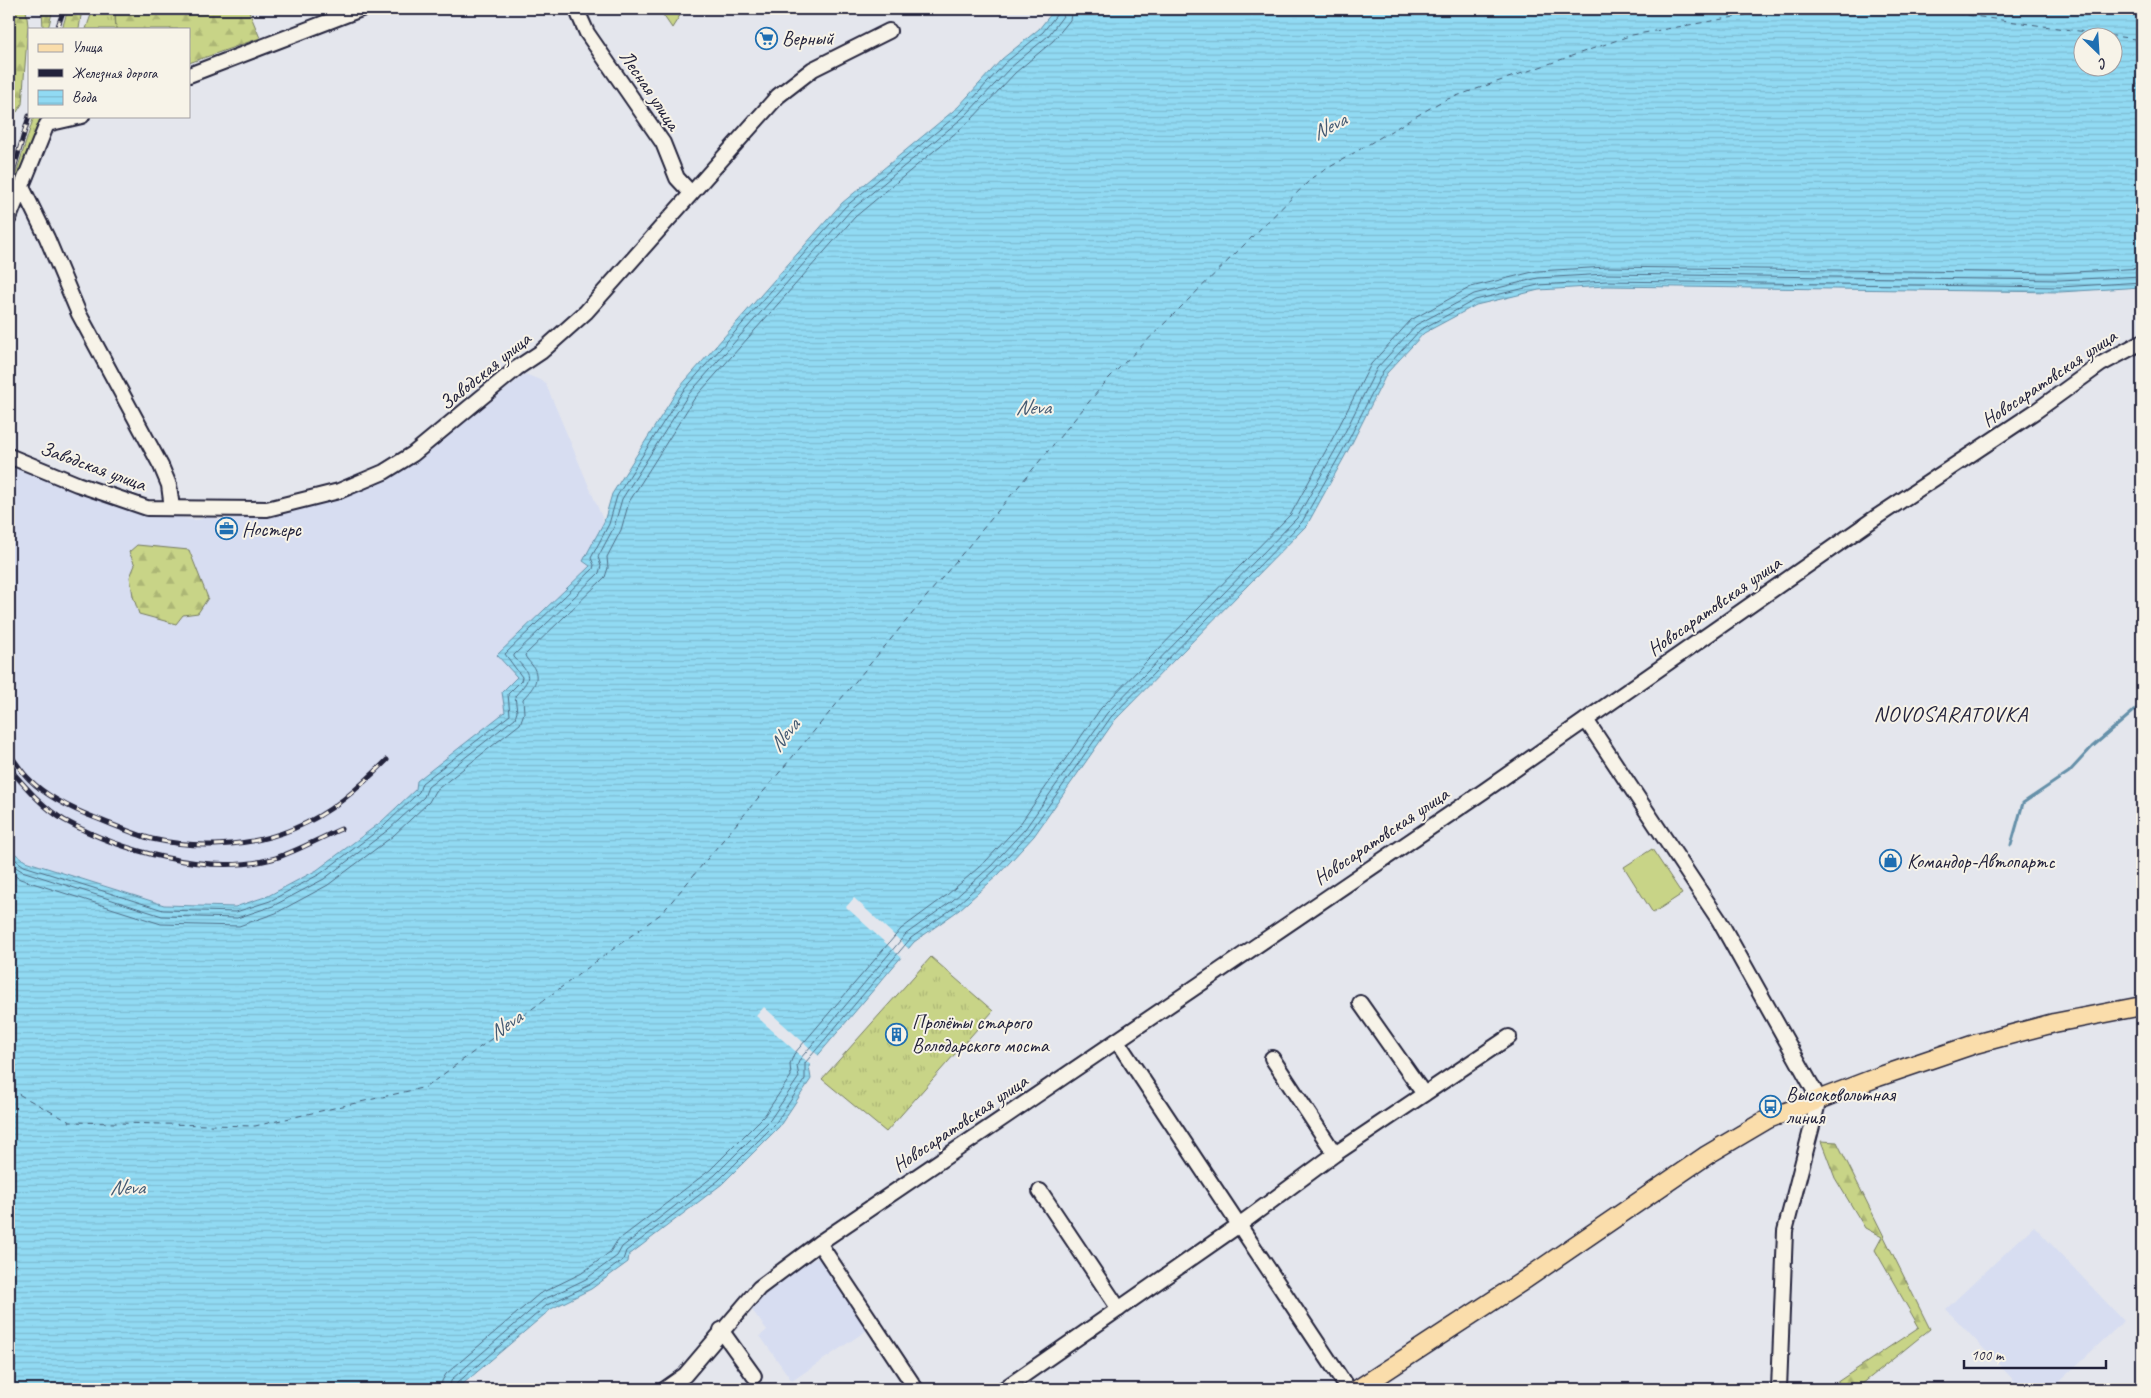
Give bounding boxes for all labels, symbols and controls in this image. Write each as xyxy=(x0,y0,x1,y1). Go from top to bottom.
supermarket icon: Верный xyxy=(754,26,778,50)
place label: Верный xyxy=(782,26,835,51)
legend xyxy=(28,28,190,118)
north arrow xyxy=(2074,28,2124,78)
text: Улица xyxy=(72,38,103,57)
street label: Лесная улица xyxy=(614,45,687,136)
text: С xyxy=(2095,54,2110,73)
text: Железная дорога xyxy=(72,64,159,83)
text: Вода xyxy=(72,88,97,107)
water label: Neva xyxy=(1308,105,1353,146)
street label: Новосаратовская улица xyxy=(1977,323,2122,432)
street label: Заводская улица xyxy=(434,326,537,416)
water label: Neva xyxy=(1016,394,1053,420)
street label: Заводская улица xyxy=(37,435,151,497)
office icon: Ностерс xyxy=(214,517,238,541)
place label: Ностерс xyxy=(242,517,302,542)
street label: Новосаратовская улица xyxy=(1642,550,1787,661)
district label: NOVOSARATOVKA xyxy=(1874,700,2028,728)
water label: Neva xyxy=(763,711,807,757)
street label: Новосаратовская улица xyxy=(1309,781,1454,890)
shop icon: Командор-Автопартс xyxy=(1879,849,1903,873)
place label: Командор-Автопартс xyxy=(1907,849,2055,874)
water label: Neva xyxy=(483,1003,529,1046)
place label: Пролёты старого Володарского моста xyxy=(912,1010,1050,1058)
building icon: Пролёты старого Володарского моста xyxy=(884,1022,908,1046)
street label: Новосаратовская улица xyxy=(888,1068,1033,1177)
place label: Высоковольтная линия xyxy=(1786,1082,1897,1130)
bus stop icon: Высоковольтная линия xyxy=(1758,1094,1782,1118)
water label: Neva xyxy=(110,1174,147,1200)
scale bar xyxy=(1964,1338,2106,1370)
text: 100 m xyxy=(1971,1346,2005,1365)

